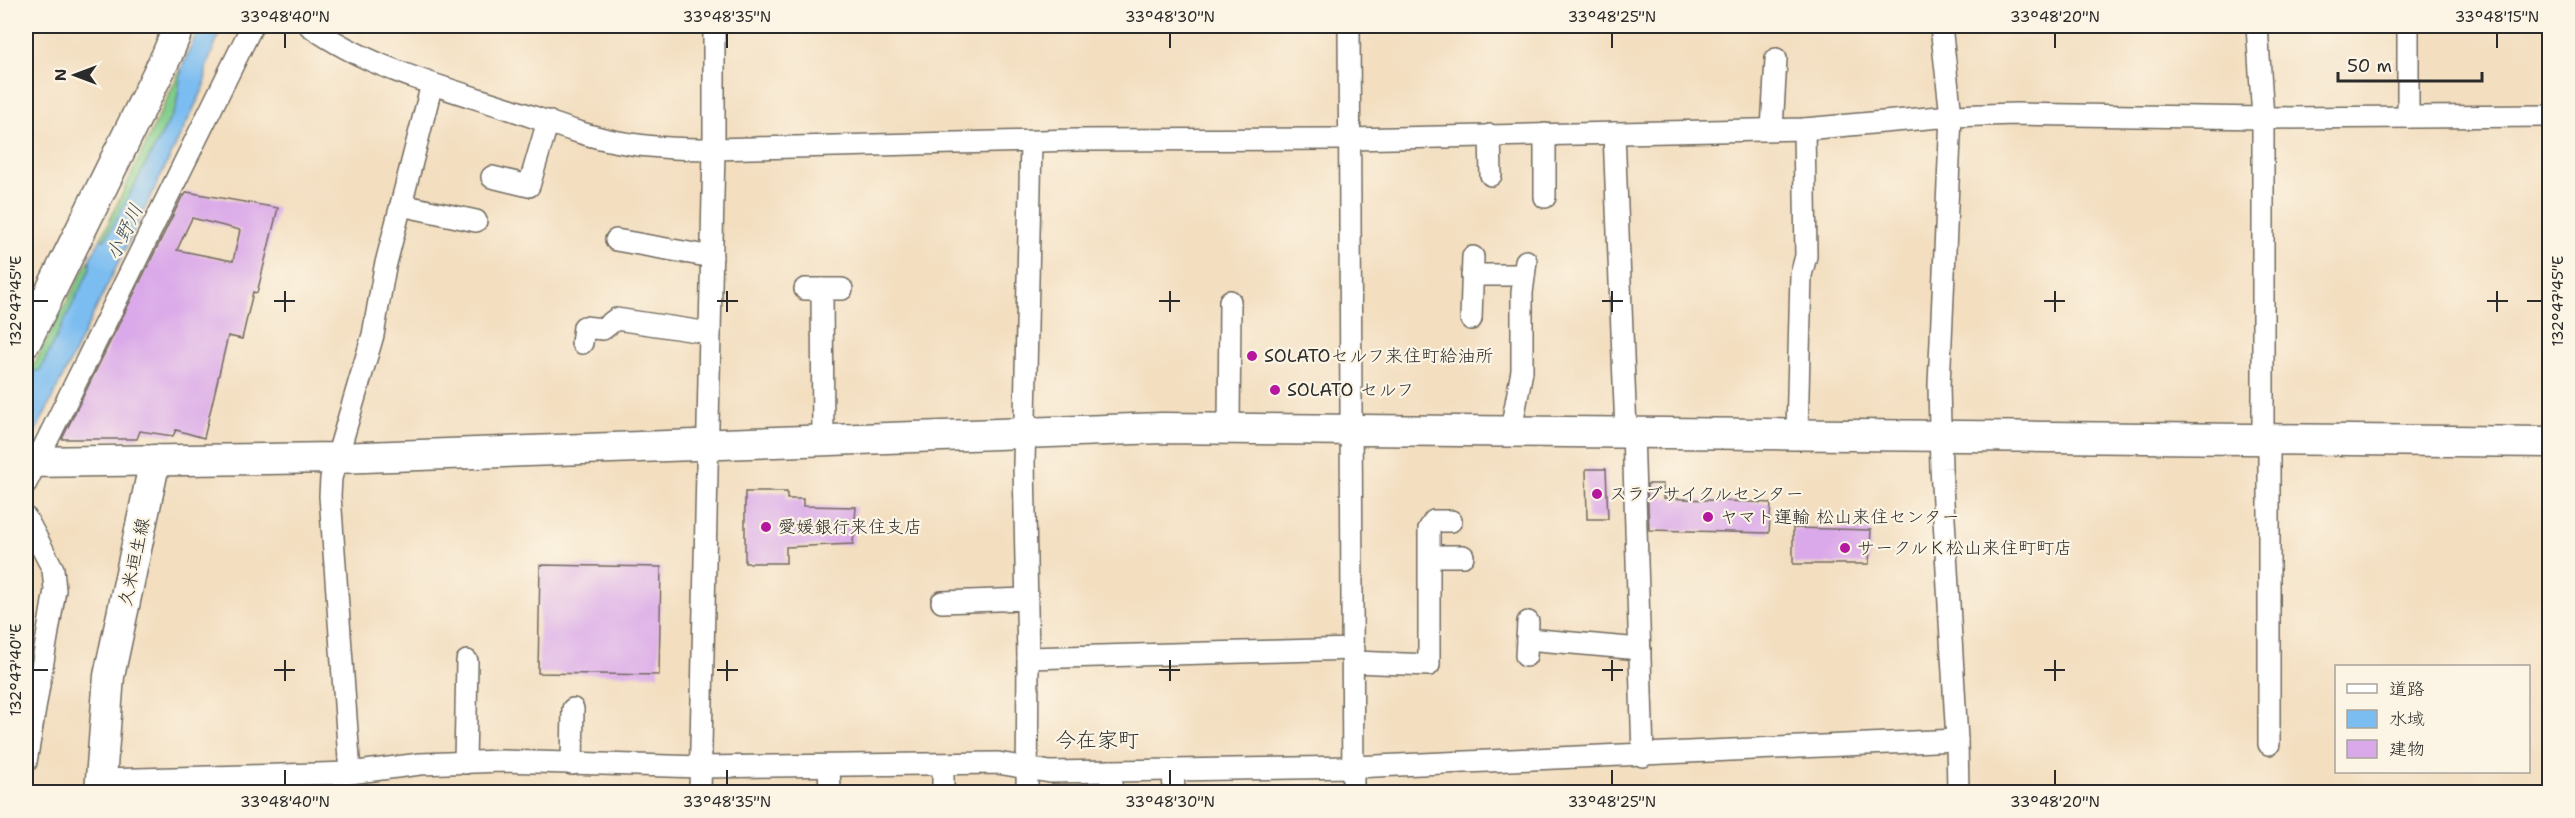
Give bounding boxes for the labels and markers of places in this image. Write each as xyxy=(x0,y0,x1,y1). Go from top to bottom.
place label: SOLATOセルフ来住町給油所 xyxy=(1264,344,1493,368)
marker: SOLATOセルフ来住町給油所 xyxy=(1245,349,1259,363)
place label: SOLATO セルフ xyxy=(1287,378,1414,402)
marker: SOLATO セルフ xyxy=(1268,383,1282,397)
place label: スラブサイクルセンター xyxy=(1609,482,1803,506)
marker: スラブサイクルセンター xyxy=(1590,487,1604,501)
place label: ヤマト運輸 松山来住センター xyxy=(1720,505,1959,529)
marker: ヤマト運輸 松山来住センター xyxy=(1701,510,1715,524)
place label: 愛媛銀行来住支店 xyxy=(778,515,922,539)
marker: 愛媛銀行来住支店 xyxy=(759,520,773,534)
place label: サークルＫ松山来住町町店 xyxy=(1857,536,2072,560)
marker: サークルＫ松山来住町町店 xyxy=(1838,541,1852,555)

